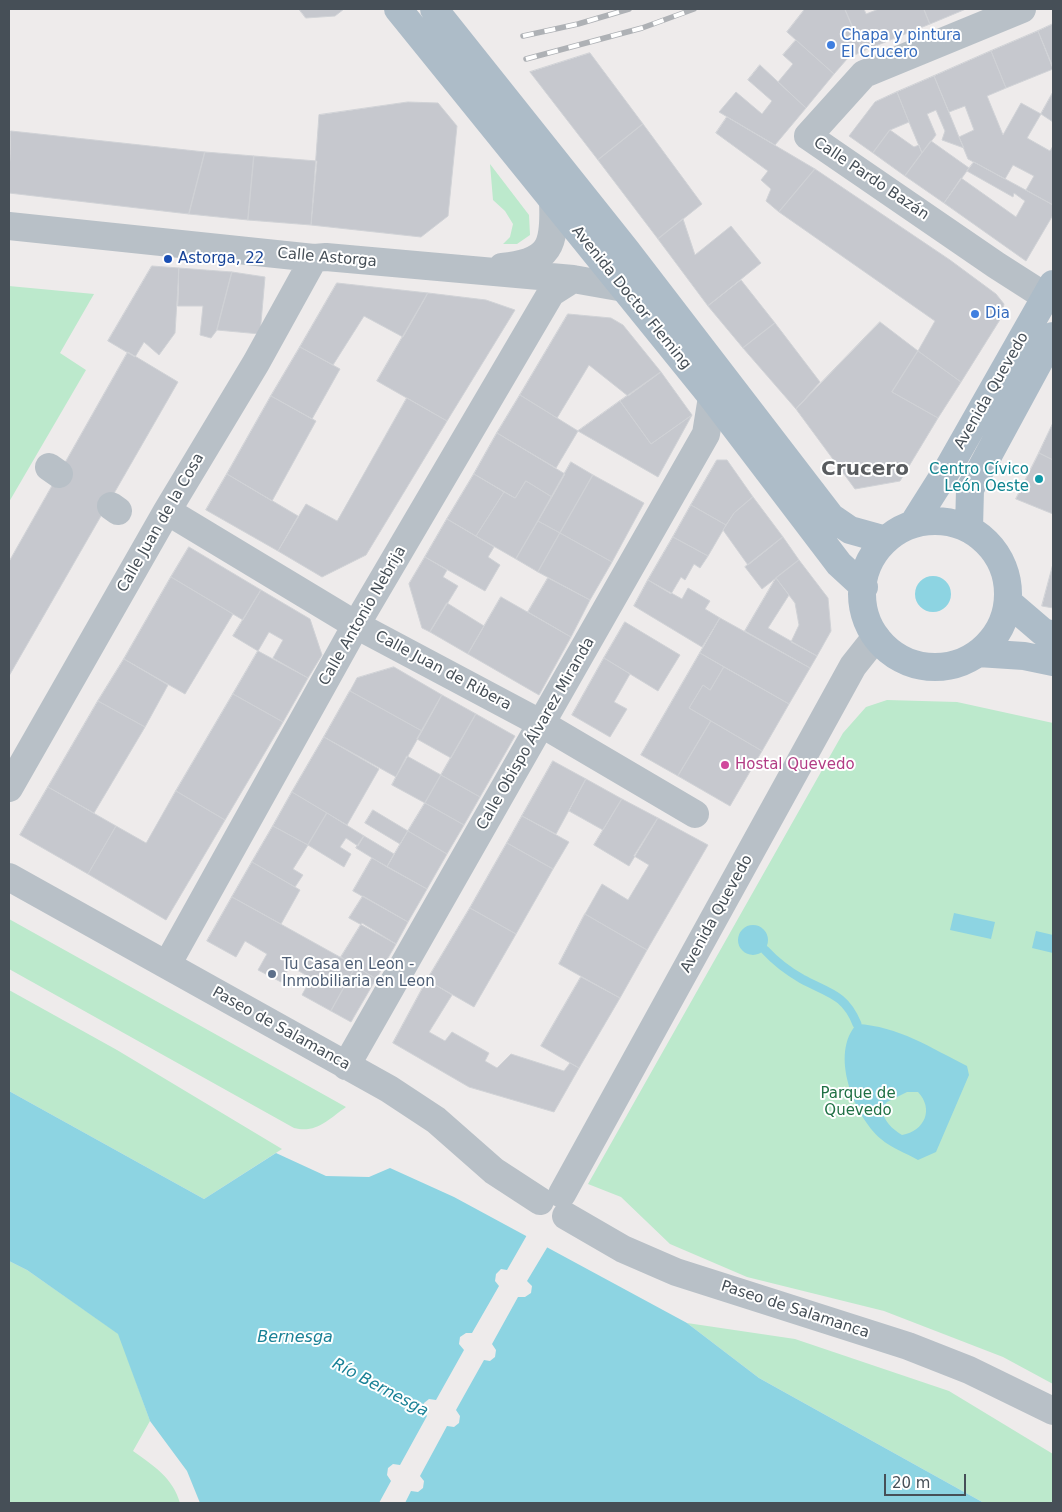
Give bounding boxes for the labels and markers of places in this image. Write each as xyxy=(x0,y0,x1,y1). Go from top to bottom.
place label: Chapa y pintura El Crucero xyxy=(841,27,961,62)
marker: Chapa y pintura El Crucero xyxy=(825,39,837,51)
place label: Astorga, 22 xyxy=(178,250,264,268)
marker: Astorga, 22 xyxy=(162,253,174,265)
place label: Dia xyxy=(985,305,1010,323)
marker: Dia xyxy=(969,308,981,320)
place label: Centro Cívico León Oeste xyxy=(929,461,1029,496)
marker: Centro Cívico León Oeste xyxy=(1033,473,1045,485)
place label: Hostal Quevedo xyxy=(735,756,855,774)
marker: Hostal Quevedo xyxy=(719,759,731,771)
place label: Tu Casa en Leon - Inmobiliaria en Leon xyxy=(282,956,435,991)
marker: Tu Casa en Leon - Inmobiliaria en Leon xyxy=(266,968,278,980)

